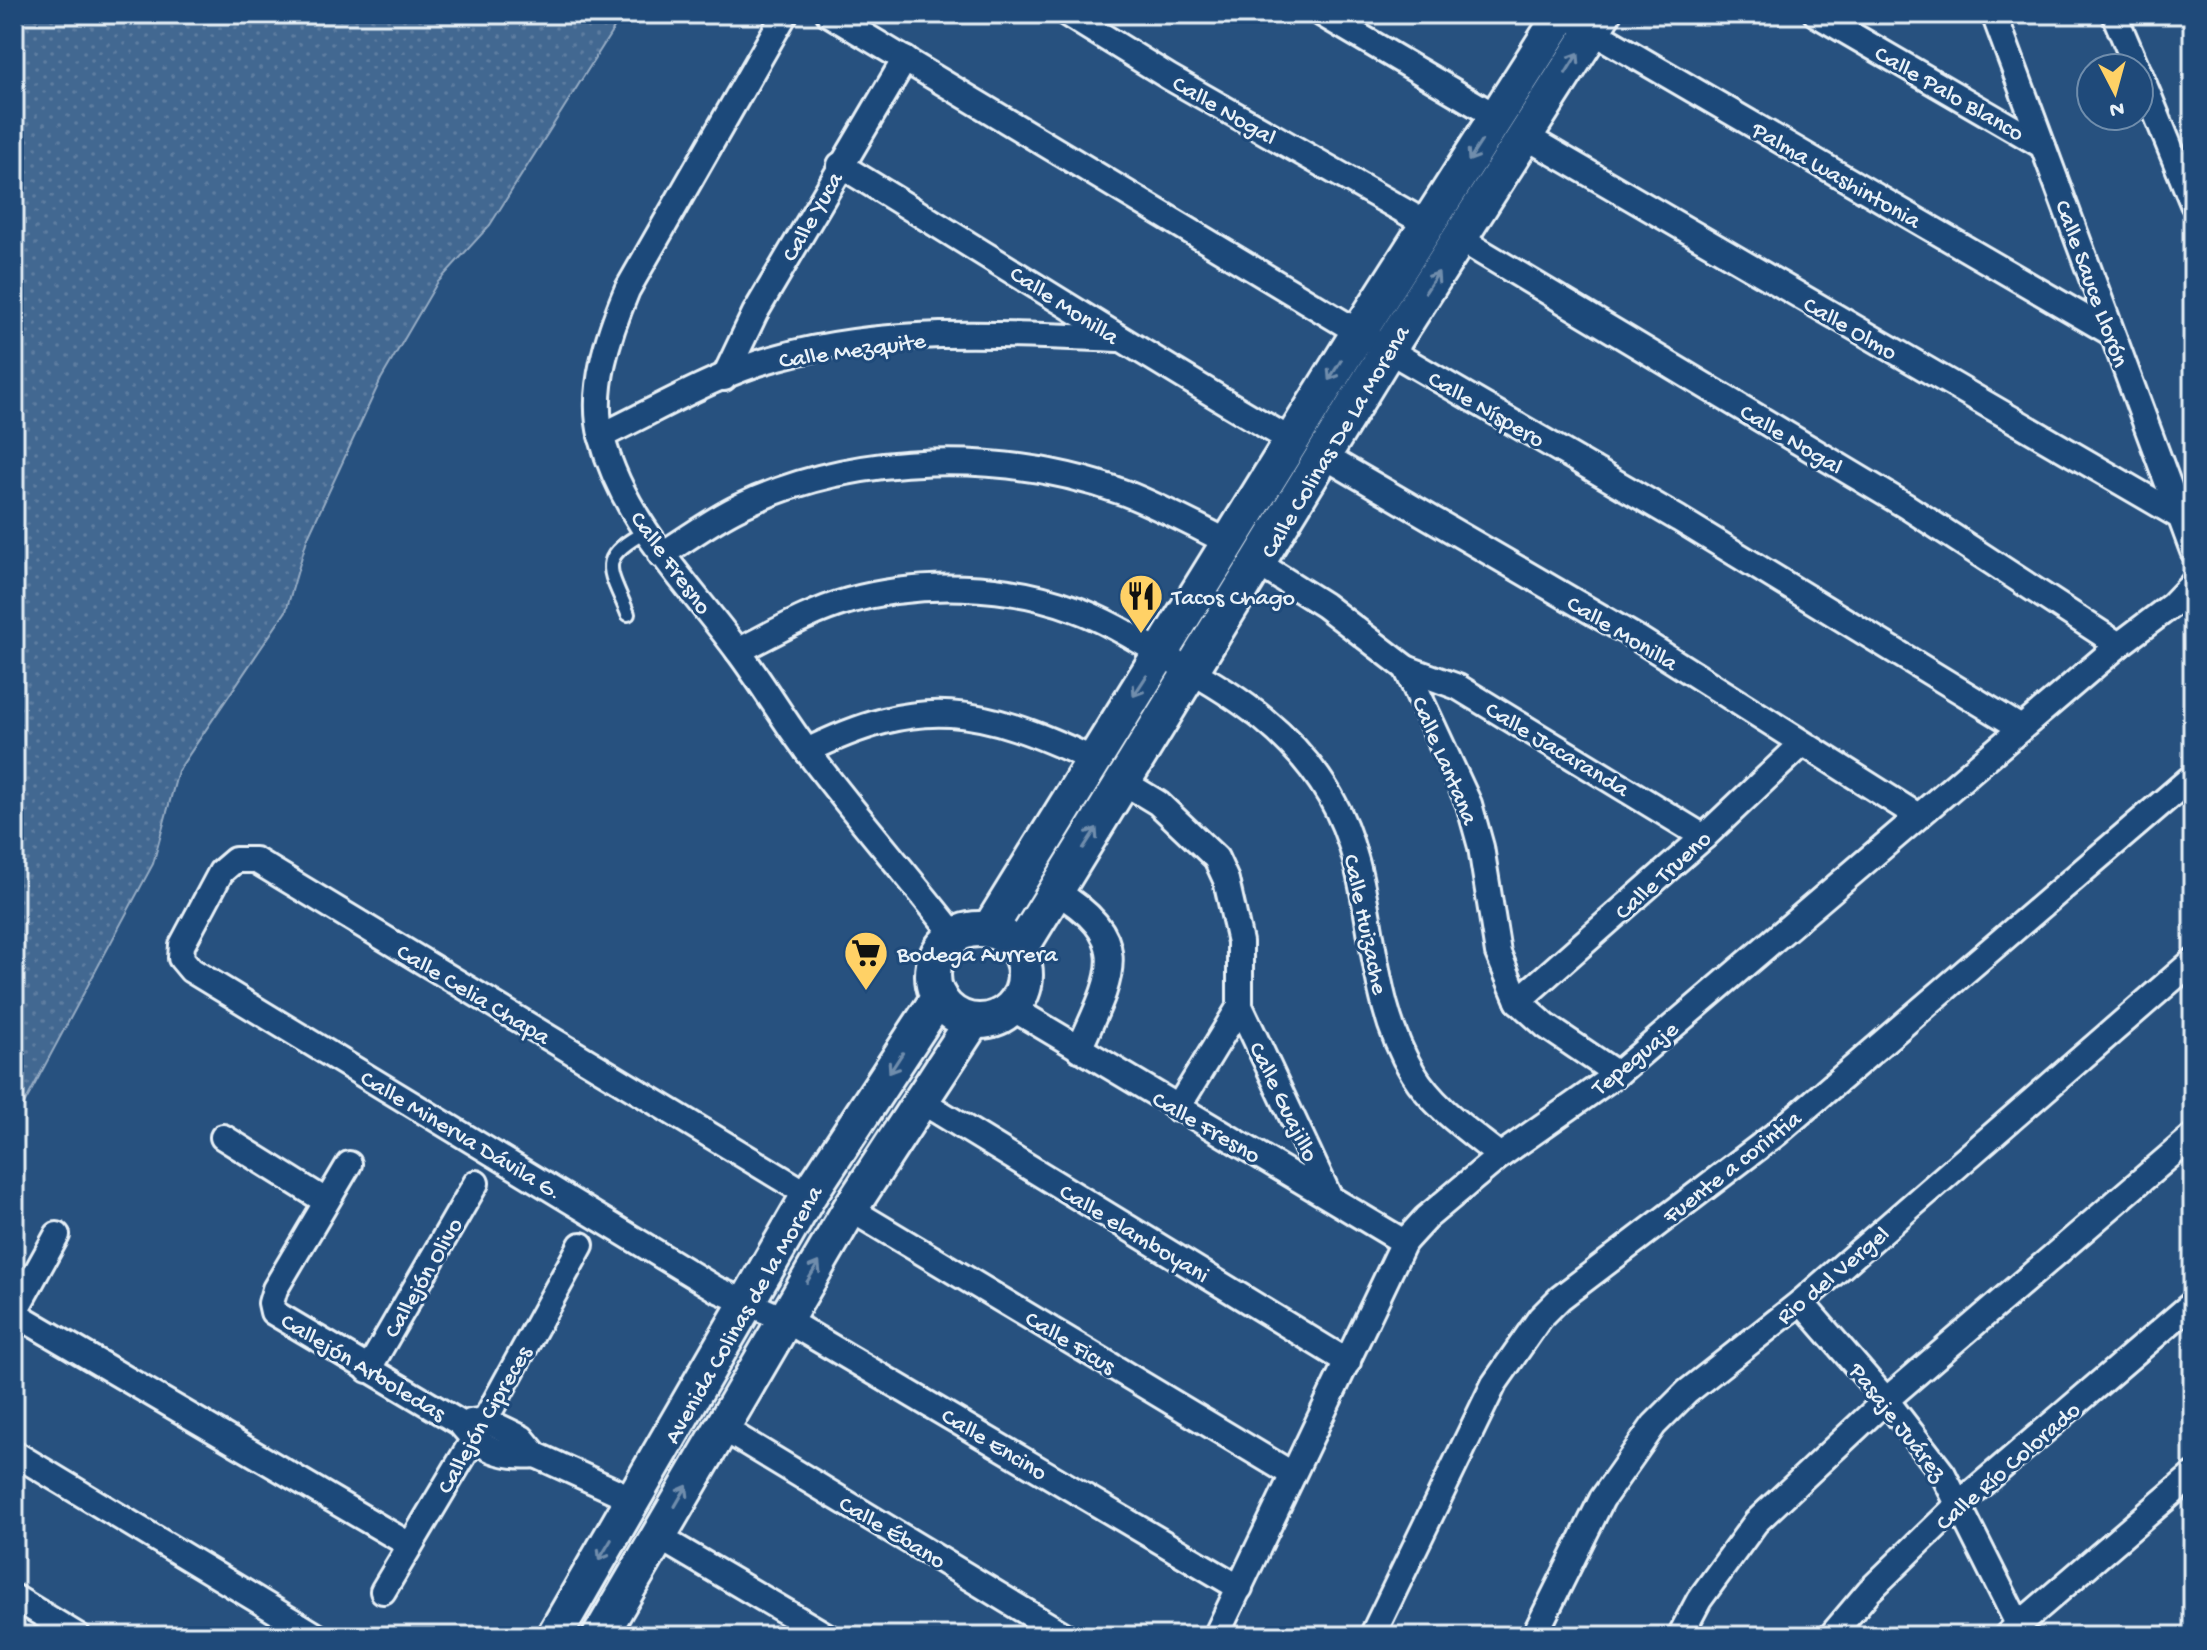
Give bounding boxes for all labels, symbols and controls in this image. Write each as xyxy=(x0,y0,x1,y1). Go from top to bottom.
street label: Calle Palo Blanco xyxy=(1868,41,2028,150)
one-way arrow xyxy=(1564,52,1580,75)
north arrow xyxy=(2075,52,2155,132)
street label: Calle Nogal xyxy=(1166,71,1280,153)
text: N xyxy=(2108,94,2125,122)
street label: Palma washintonia xyxy=(1745,116,1925,238)
one-way arrow xyxy=(1467,139,1483,162)
street label: Calle Yuca xyxy=(777,167,852,268)
street label: Calle Sauce Llorón xyxy=(2046,197,2134,372)
street label: Calle Monilla xyxy=(1003,261,1124,353)
one-way arrow xyxy=(1423,272,1440,294)
street label: Calle Olmo xyxy=(1797,291,1902,369)
street label: Calle Colinas De La Morena xyxy=(1256,321,1418,564)
street label: Calle Mezquite xyxy=(777,328,928,377)
one-way arrow xyxy=(1327,358,1343,381)
street label: Calle Níspero xyxy=(1422,366,1549,456)
street label: Calle Nogal xyxy=(1733,399,1847,483)
street label: Calle Fresno xyxy=(622,507,716,621)
restaurant icon: Tacos Chago xyxy=(1117,572,1165,635)
place label: Tacos Chago xyxy=(1170,585,1295,614)
street label: Calle Monilla xyxy=(1560,590,1683,680)
one-way arrow xyxy=(1132,675,1148,697)
street label: Calle Lantana xyxy=(1403,693,1483,830)
street label: Calle Jacaranda xyxy=(1479,697,1634,806)
street label: Calle Trueno xyxy=(1610,826,1719,928)
one-way arrow xyxy=(1082,827,1098,849)
street label: Calle Huizache xyxy=(1335,852,1393,998)
supermarket icon: Bodega Aurrera xyxy=(842,929,890,992)
street label: Calle Celia Chapa xyxy=(390,939,555,1054)
place label: Bodega Aurrera xyxy=(896,942,1058,971)
street label: Tepeguaje xyxy=(1585,1016,1686,1105)
street label: Calle Guajillo xyxy=(1240,1038,1323,1167)
one-way arrow xyxy=(888,1051,904,1073)
street label: Calle Minerva Dávila G. xyxy=(354,1065,566,1209)
street label: Calle Fresno xyxy=(1146,1086,1265,1172)
street label: Fuente a corintia xyxy=(1657,1105,1809,1233)
street label: Calle elamboyani xyxy=(1053,1179,1213,1291)
street label: Avenida Colinas de la Morena xyxy=(659,1181,831,1450)
street label: Callejón Olivo xyxy=(379,1214,471,1344)
street label: Rio del Vergel xyxy=(1772,1221,1897,1332)
one-way arrow xyxy=(806,1260,821,1284)
street label: Calle Ficus xyxy=(1019,1306,1121,1383)
street label: Callejón Arboledas xyxy=(274,1308,451,1430)
street label: Callejón Cipreces xyxy=(432,1341,541,1500)
street label: Pasaje Juárez xyxy=(1840,1357,1952,1489)
street label: Calle Río Colorado xyxy=(1931,1397,2088,1538)
street label: Calle Encino xyxy=(935,1403,1051,1489)
one-way arrow xyxy=(673,1485,689,1508)
street label: Calle Ébano xyxy=(832,1491,950,1577)
one-way arrow xyxy=(597,1538,613,1561)

